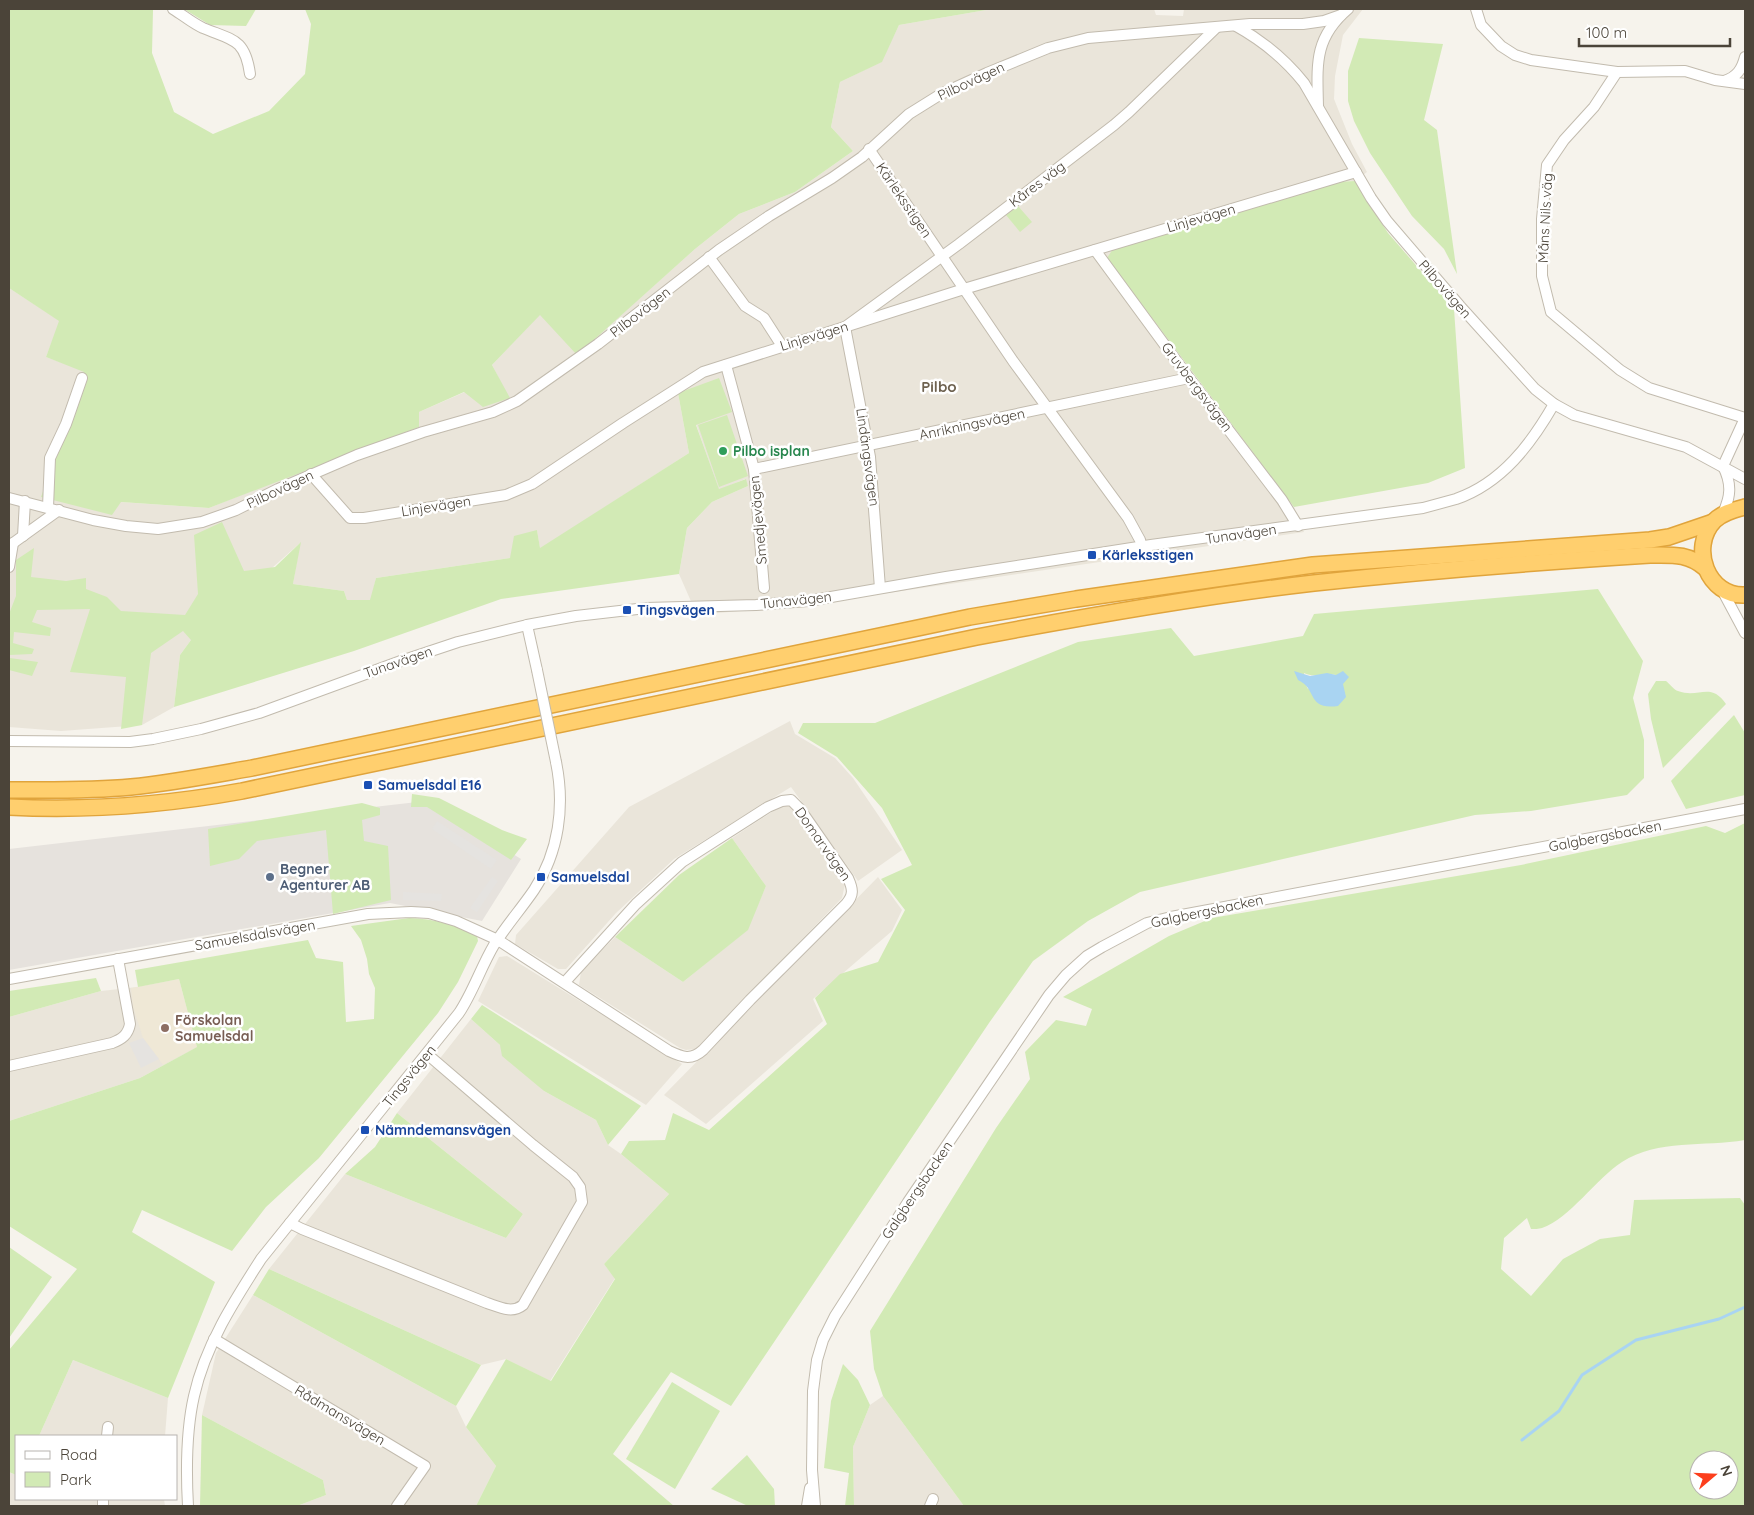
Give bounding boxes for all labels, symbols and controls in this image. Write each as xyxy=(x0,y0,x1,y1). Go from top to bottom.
scale bar xyxy=(1579,15,1730,47)
text: 100 m xyxy=(1586,23,1627,42)
street label: Pilbovägen xyxy=(935,58,1007,104)
street label: Kåres väg xyxy=(1005,157,1069,211)
street label: Kärleksstigen xyxy=(872,159,936,241)
street label: Måns Nils väg xyxy=(1534,173,1556,263)
street label: Linjevägen xyxy=(1165,200,1237,236)
street label: Pilbovägen xyxy=(1415,256,1475,322)
street label: Pilbovägen xyxy=(606,283,674,341)
street label: Linjevägen xyxy=(778,317,850,355)
street label: Gruvbergsvägen xyxy=(1157,339,1237,435)
district label: Pilbo xyxy=(921,377,957,396)
street label: Anrikningsvägen xyxy=(917,404,1027,444)
street label: Lindängsvägen xyxy=(852,407,884,507)
place label: Pilbo isplan xyxy=(733,442,810,460)
marker: Pilbo isplan xyxy=(717,445,729,457)
street label: Pilbovägen xyxy=(244,466,316,512)
street label: Smedjevägen xyxy=(745,475,771,565)
street label: Linjevägen xyxy=(400,492,472,520)
street label: Tunavägen xyxy=(1204,520,1278,548)
place label: Kärleksstigen xyxy=(1102,546,1194,564)
marker: Kärleksstigen xyxy=(1086,549,1098,561)
street label: Tunavägen xyxy=(760,587,832,613)
place label: Tingsvägen xyxy=(637,601,715,619)
marker: Tingsvägen xyxy=(621,604,633,616)
street label: Tunavägen xyxy=(361,642,435,682)
place label: Samuelsdal E16 xyxy=(378,776,482,794)
marker: Samuelsdal E16 xyxy=(362,779,374,791)
street label: Domarvägen xyxy=(791,803,855,885)
street label: Galgbergsbacken xyxy=(1547,816,1663,856)
place label: Begner Agenturer AB xyxy=(280,860,370,894)
place label: Samuelsdal xyxy=(551,868,629,886)
marker: Begner Agenturer AB xyxy=(264,871,276,883)
marker: Samuelsdal xyxy=(535,871,547,883)
street label: Galgbergsbacken xyxy=(1149,890,1265,932)
street label: Samuelsdalsvägen xyxy=(193,916,317,954)
place label: Förskolan Samuelsdal xyxy=(175,1011,253,1045)
marker: Förskolan Samuelsdal xyxy=(159,1022,171,1034)
street label: Tingsvägen xyxy=(378,1041,440,1111)
place label: Nämndemansvägen xyxy=(375,1121,511,1139)
marker: Nämndemansvägen xyxy=(359,1124,371,1136)
street label: Galgbergsbacken xyxy=(878,1138,956,1242)
street label: Rådmansvägen xyxy=(291,1381,389,1449)
legend xyxy=(15,1435,178,1500)
text: Road xyxy=(60,1445,97,1464)
north arrow xyxy=(1689,1450,1739,1500)
text: N xyxy=(1716,1463,1736,1479)
text: Park xyxy=(60,1470,92,1489)

